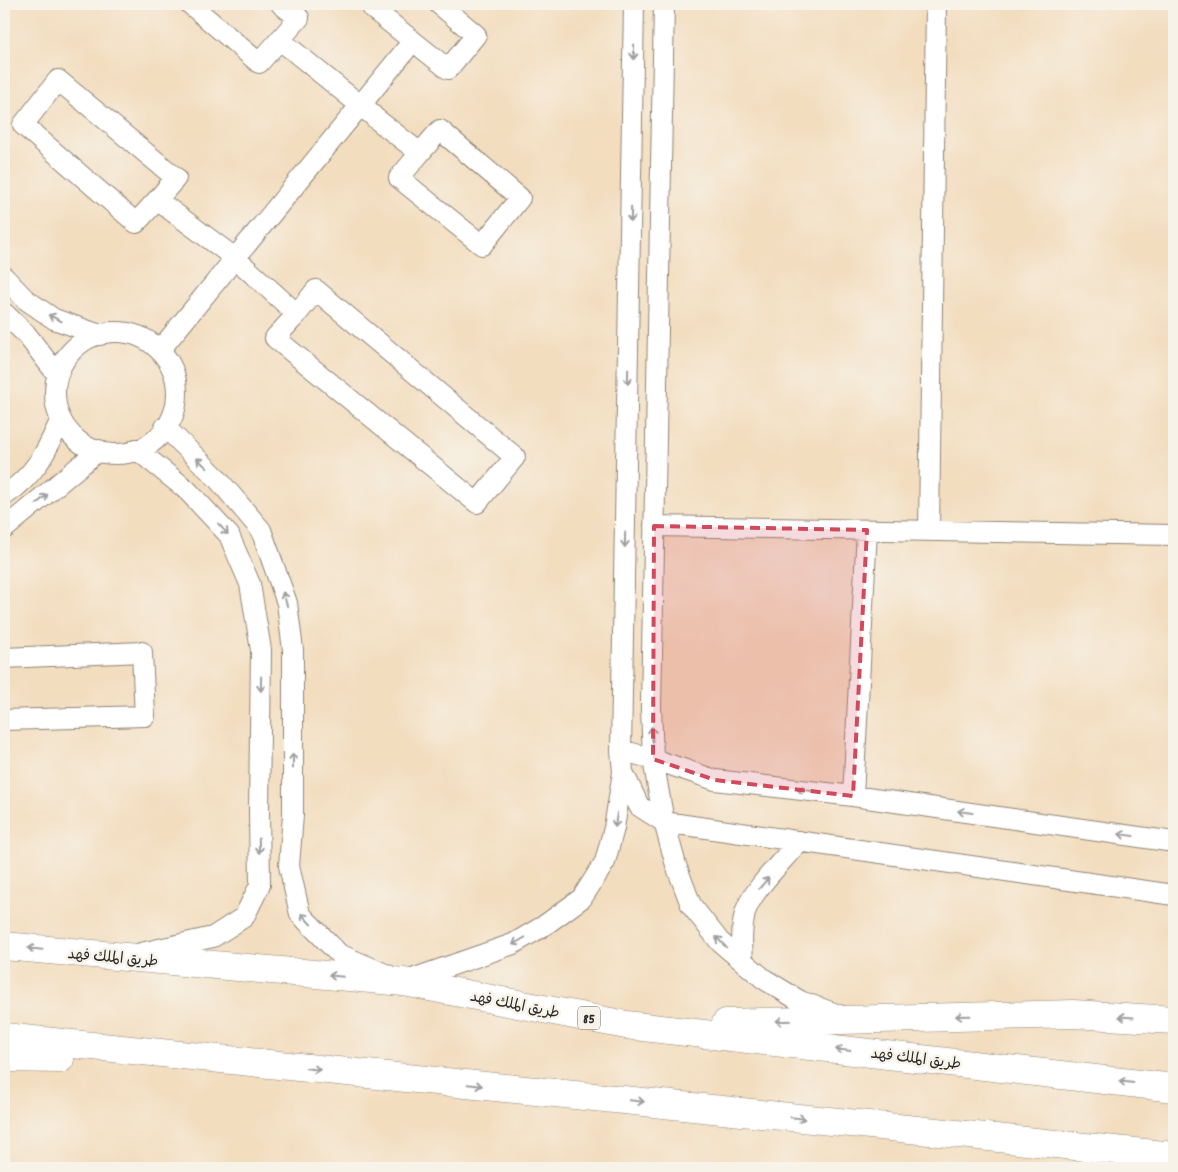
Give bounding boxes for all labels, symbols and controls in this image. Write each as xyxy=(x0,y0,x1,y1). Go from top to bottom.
one-way arrow xyxy=(629,44,638,60)
one-way arrow xyxy=(626,206,636,223)
one-way arrow xyxy=(47,313,62,323)
one-way arrow xyxy=(623,369,633,385)
one-way arrow xyxy=(195,457,208,469)
one-way arrow xyxy=(35,493,48,505)
one-way arrow xyxy=(217,523,229,536)
one-way arrow xyxy=(620,532,630,548)
one-way arrow xyxy=(279,591,289,607)
one-way arrow xyxy=(256,676,266,692)
one-way arrow xyxy=(647,726,657,742)
one-way arrow xyxy=(288,753,298,770)
one-way arrow xyxy=(797,785,813,795)
one-way arrow xyxy=(958,807,974,817)
one-way arrow xyxy=(610,812,620,828)
one-way arrow xyxy=(1118,830,1134,840)
one-way arrow xyxy=(254,838,264,854)
one-way arrow xyxy=(758,876,769,889)
one-way arrow xyxy=(300,913,312,926)
one-way arrow xyxy=(511,936,526,946)
one-way arrow xyxy=(715,936,727,948)
street label: طريق الملك فهد xyxy=(67,944,159,974)
one-way arrow xyxy=(27,945,43,954)
one-way arrow xyxy=(328,972,344,981)
street label: طريق الملك فهد xyxy=(468,986,561,1025)
road number: 85 xyxy=(578,1006,600,1030)
one-way arrow xyxy=(955,1012,971,1021)
one-way arrow xyxy=(1118,1012,1134,1022)
one-way arrow xyxy=(776,1016,792,1026)
street label: طريق الملك فهد xyxy=(869,1044,962,1076)
one-way arrow xyxy=(835,1045,851,1055)
one-way arrow xyxy=(305,1064,321,1073)
one-way arrow xyxy=(1118,1077,1134,1087)
one-way arrow xyxy=(467,1080,483,1090)
one-way arrow xyxy=(628,1097,644,1106)
one-way arrow xyxy=(790,1113,806,1123)

